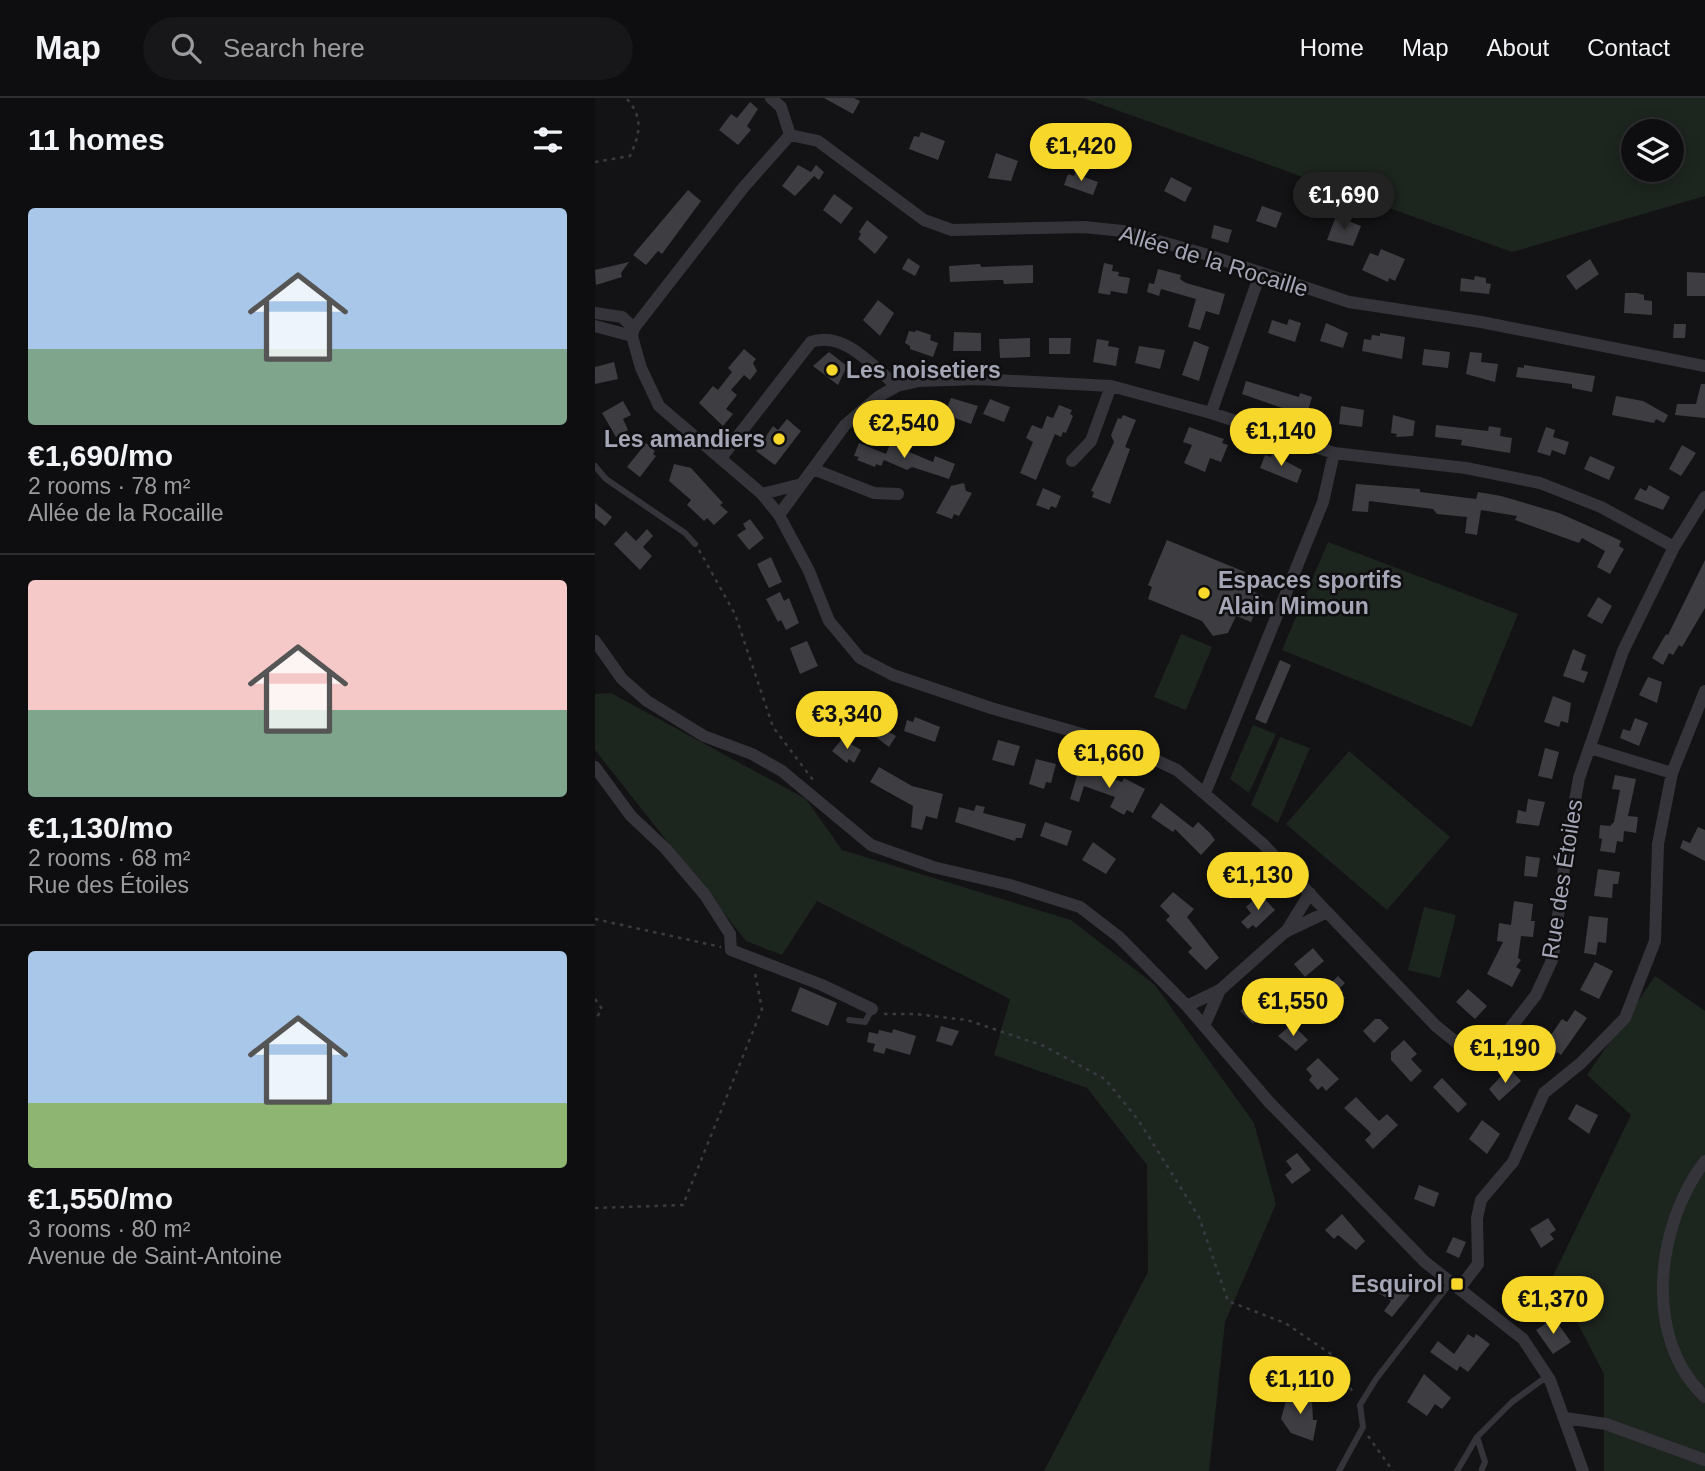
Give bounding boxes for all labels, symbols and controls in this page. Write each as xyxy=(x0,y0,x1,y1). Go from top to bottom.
search box xyxy=(143,17,633,80)
text: Map xyxy=(35,29,101,66)
icon: search xyxy=(167,29,205,67)
text: Search here xyxy=(223,33,365,63)
text: Home xyxy=(1300,34,1364,61)
text: Map xyxy=(1402,34,1449,61)
text: About xyxy=(1487,34,1549,61)
text: Contact xyxy=(1587,34,1670,61)
map controls xyxy=(1621,119,1684,182)
button: layers xyxy=(1621,119,1684,182)
icon: filters xyxy=(529,121,567,159)
text: 11 homes xyxy=(28,123,165,156)
pin: €1,420 xyxy=(1024,123,1138,183)
text: €1,420 xyxy=(1046,133,1116,159)
pin: €1,690 xyxy=(1287,172,1401,232)
text: €1,690 xyxy=(1309,182,1379,208)
street label: Allée de la Rocaille xyxy=(1117,220,1311,302)
icon: home xyxy=(235,254,361,380)
place label: Les noisetiers xyxy=(846,357,1001,383)
marker: Les noisetiers xyxy=(824,362,840,378)
pin: €2,540 xyxy=(847,400,961,460)
pin: €1,140 xyxy=(1224,408,1338,468)
text: €2,540 xyxy=(869,410,939,436)
text: €1,140 xyxy=(1246,418,1316,444)
place label: Les amandiers xyxy=(604,426,765,452)
marker: Les amandiers xyxy=(771,431,787,447)
text: €1,690/mo xyxy=(28,439,173,472)
text: 2 rooms · 78 m² xyxy=(28,473,190,499)
text: Allée de la Rocaille xyxy=(28,500,224,526)
place label: Espaces sportifs Alain Mimoun xyxy=(1218,567,1402,619)
marker: Espaces sportifs Alain Mimoun xyxy=(1196,585,1212,601)
icon: home xyxy=(235,626,361,752)
pin: €3,340 xyxy=(790,692,904,751)
text: €3,340 xyxy=(812,701,882,727)
pin: €1,660 xyxy=(1052,730,1166,790)
text: €1,660 xyxy=(1074,740,1144,766)
street label: Rue des Étoiles xyxy=(1537,797,1587,961)
text: €1,130/mo xyxy=(28,811,173,844)
text: 2 rooms · 68 m² xyxy=(28,845,190,871)
pin: €1,130 xyxy=(1201,852,1315,912)
text: €1,130 xyxy=(1223,862,1293,888)
text: Rue des Étoiles xyxy=(28,872,189,898)
pin: €1,550 xyxy=(1236,978,1350,1038)
text: €1,550 xyxy=(1258,988,1328,1014)
icon: home xyxy=(235,997,361,1123)
pin: €1,190 xyxy=(1448,1026,1562,1085)
text: €1,190 xyxy=(1470,1035,1540,1061)
text: €1,550/mo xyxy=(28,1182,173,1215)
text: 3 rooms · 80 m² xyxy=(28,1216,190,1242)
text: Avenue de Saint-Antoine xyxy=(28,1243,282,1269)
place label: Esquirol xyxy=(1351,1271,1443,1297)
marker: Esquirol xyxy=(1449,1276,1465,1292)
pin: €1,370 xyxy=(1496,1276,1610,1336)
text: €1,370 xyxy=(1518,1286,1588,1312)
pin: €1,110 xyxy=(1243,1356,1357,1416)
text: €1,110 xyxy=(1265,1366,1335,1392)

